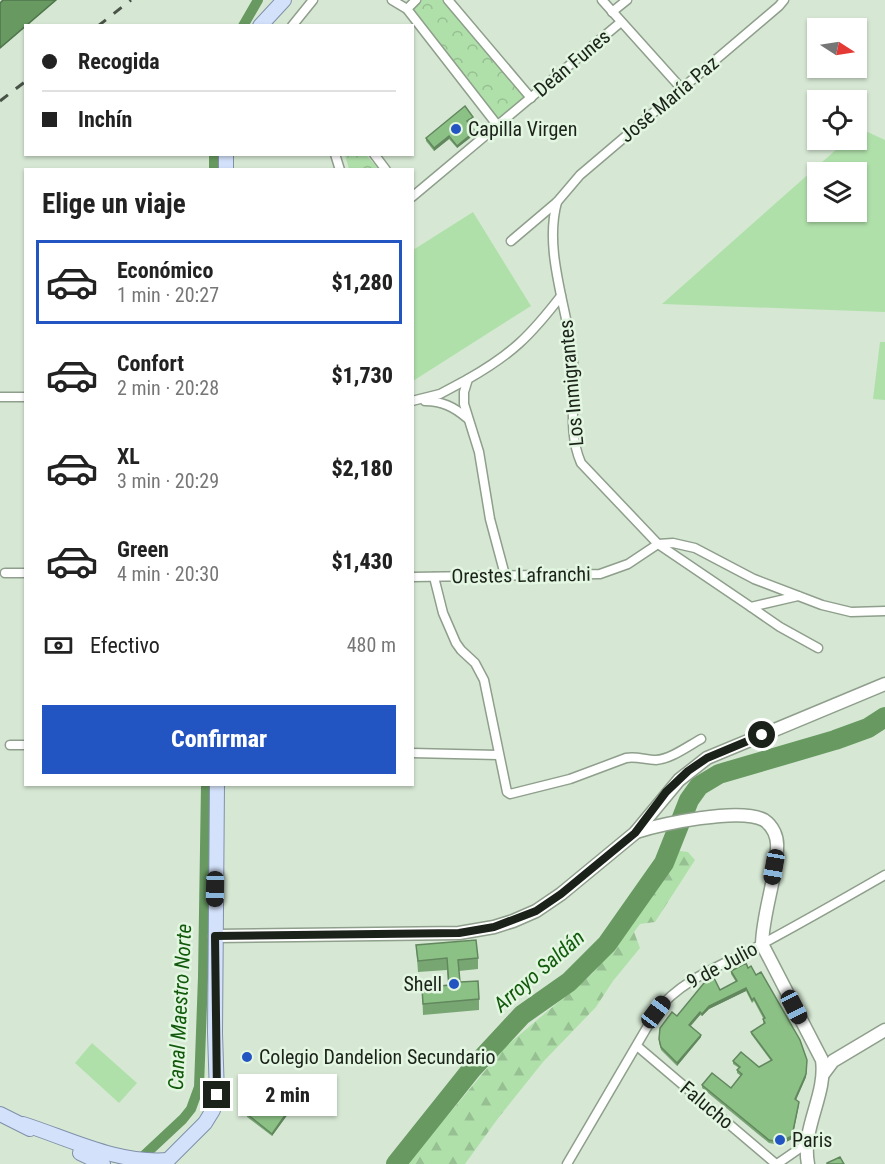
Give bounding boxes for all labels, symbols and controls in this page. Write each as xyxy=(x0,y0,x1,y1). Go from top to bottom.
north arrow xyxy=(807,18,867,78)
map controls xyxy=(807,18,867,222)
street label: Deán Funes xyxy=(529,24,615,102)
text: Recogida xyxy=(78,49,160,74)
street label: José María Paz xyxy=(615,51,723,147)
button: locate xyxy=(807,90,867,150)
text: Inchín xyxy=(78,107,132,132)
place label: Capilla Virgen xyxy=(468,117,577,141)
marker: Capilla Virgen xyxy=(449,122,463,136)
button: layers xyxy=(807,162,867,222)
text: Elige un viaje xyxy=(42,188,186,220)
icon: car xyxy=(45,255,99,309)
text: Económico xyxy=(117,258,213,283)
text: $1,280 xyxy=(331,270,393,295)
text: 1 min · 20:27 xyxy=(117,283,219,307)
street label: Los Inmigrantes xyxy=(554,319,588,447)
icon: car xyxy=(45,348,99,402)
text: Confort xyxy=(117,351,184,376)
text: $1,730 xyxy=(331,363,393,388)
text: 2 min · 20:28 xyxy=(117,376,219,400)
icon: car xyxy=(45,441,99,495)
text: XL xyxy=(117,444,140,469)
text: $2,180 xyxy=(331,456,393,481)
text: 3 min · 20:29 xyxy=(117,469,219,493)
icon: car xyxy=(45,534,99,588)
text: Green xyxy=(117,537,169,562)
text: $1,430 xyxy=(331,549,393,574)
text: 4 min · 20:30 xyxy=(117,562,219,586)
street label: Orestes Lafranchi xyxy=(451,562,591,588)
icon: cash xyxy=(42,629,75,662)
text: Efectivo xyxy=(90,633,160,658)
text: 480 m xyxy=(347,633,396,657)
button: Confirmar xyxy=(42,705,396,774)
route start xyxy=(748,721,775,748)
car xyxy=(762,848,786,886)
car xyxy=(206,871,224,907)
water label: Canal Maestro Norte xyxy=(164,923,196,1091)
water label: Arroyo Saldán xyxy=(488,925,589,1017)
street label: 9 de Julio xyxy=(682,936,762,994)
place label: Shell xyxy=(403,972,442,996)
marker: Shell xyxy=(447,977,461,991)
car xyxy=(778,987,810,1027)
car xyxy=(638,992,674,1032)
place label: Colegio Dandelion Secundario xyxy=(259,1045,495,1069)
marker: Colegio Dandelion Secundario xyxy=(240,1050,254,1064)
callout: 2 min xyxy=(238,1074,337,1116)
street label: Falucho xyxy=(676,1076,738,1134)
route end xyxy=(203,1081,230,1108)
text: 2 min xyxy=(265,1083,310,1107)
place label: Paris xyxy=(792,1128,832,1152)
marker: Paris xyxy=(773,1133,787,1147)

